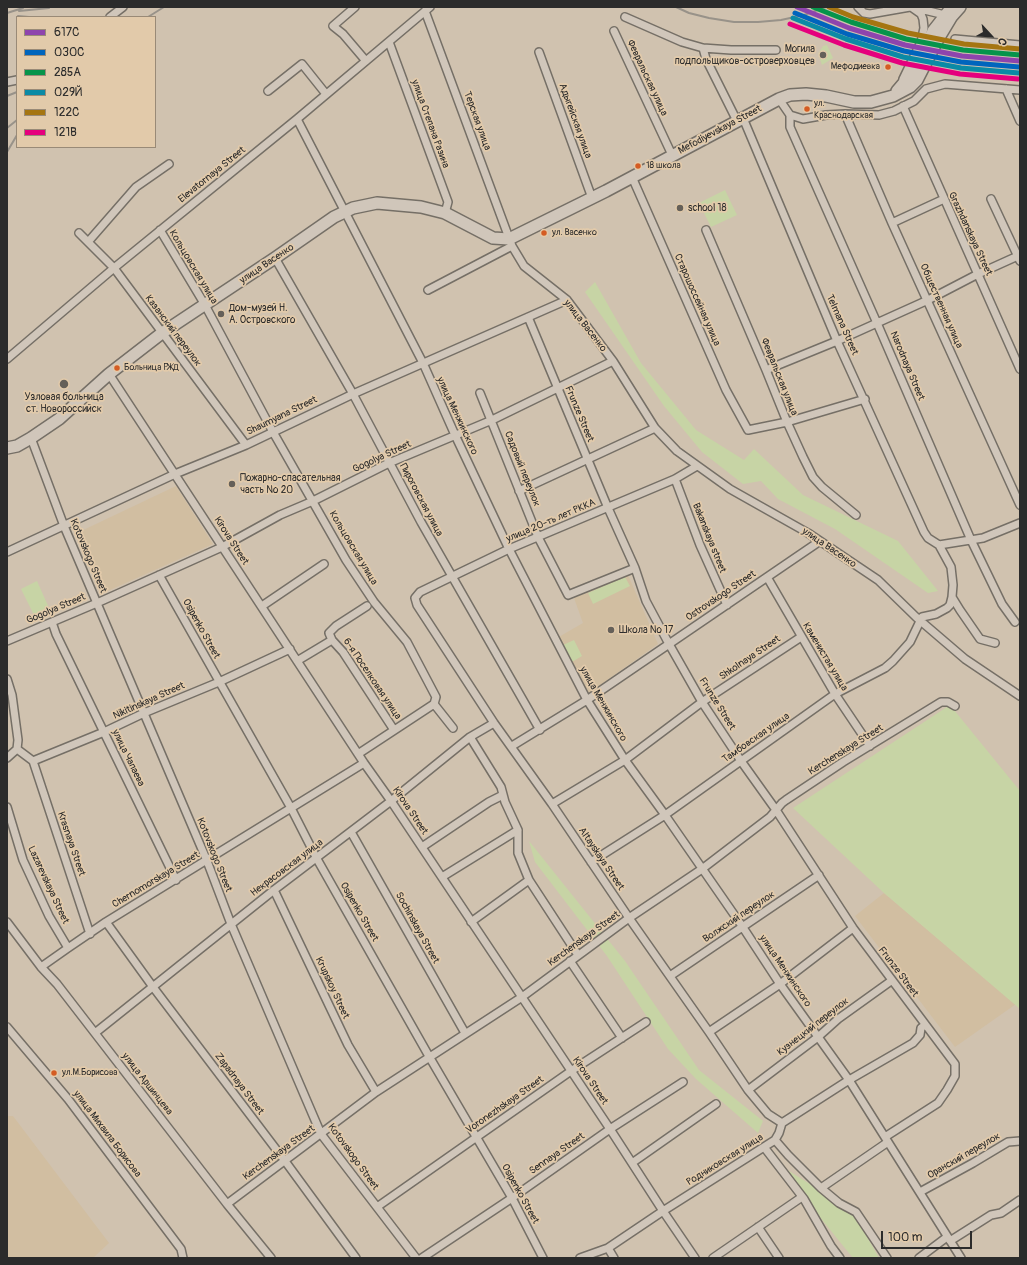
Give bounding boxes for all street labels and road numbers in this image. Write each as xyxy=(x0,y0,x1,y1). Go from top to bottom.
street label: Февральская улица xyxy=(624,38,670,118)
street label: улица Степана Разина xyxy=(408,78,452,170)
street label: Адыгейская улица xyxy=(556,82,594,160)
street label: Терская улица xyxy=(461,90,493,152)
street label: Mefodiyevskaya Street xyxy=(676,103,764,157)
street label: Elevatornaya Street xyxy=(176,144,248,206)
street label: Grazhdanskaya Street xyxy=(945,190,995,278)
street label: Кольцовская улица xyxy=(166,228,220,306)
street label: улица Васенко xyxy=(238,241,296,287)
street label: Старошоссейная улица xyxy=(671,252,723,348)
street label: Общественная улица xyxy=(917,262,965,350)
street label: Казанский переулок xyxy=(142,293,204,369)
street label: Telmana Street xyxy=(823,293,861,357)
street label: улица Васенко xyxy=(561,298,609,354)
street label: Narodnaya Street xyxy=(887,330,927,402)
street label: Февральская улица xyxy=(758,337,800,417)
street label: улица Менжинского xyxy=(434,375,480,457)
street label: Frunze Street xyxy=(562,384,596,444)
street label: Shaumyana Street xyxy=(245,394,319,438)
street label: Садовый переулок xyxy=(501,430,543,508)
street label: Gogolya Street xyxy=(351,438,413,476)
street label: Пироговская улица xyxy=(397,461,445,539)
street label: улица 20-ть лет РККА xyxy=(505,497,597,545)
street label: Bakanskaya street xyxy=(689,501,729,575)
street label: Кольцовская улица xyxy=(326,509,380,587)
street label: Kirova Street xyxy=(211,515,251,567)
street label: Kotovskogo Street xyxy=(67,517,109,595)
street label: улица Васенко xyxy=(800,525,858,571)
street label: Ostrovskogo Street xyxy=(684,568,758,624)
street label: Gogolya Street xyxy=(25,591,87,627)
street label: Osipenko Street xyxy=(180,597,222,661)
street label: Каменистая улица xyxy=(800,621,850,693)
street label: Shkolnaya Street xyxy=(717,633,783,683)
street label: 6-я Поселковая улица xyxy=(340,636,404,722)
street label: улица Менжинского xyxy=(577,664,629,744)
street label: Frunze Street xyxy=(696,676,738,732)
street label: Nikitinskaya Street xyxy=(111,680,187,722)
street label: Тамбовская улица xyxy=(720,710,792,766)
street label: Kerchenskaya Street xyxy=(806,722,886,778)
street label: улица Чапаева xyxy=(109,728,147,788)
street label: Kirova Street xyxy=(390,785,430,837)
street label: Krasnaya Street xyxy=(54,810,88,878)
street label: Kotovskogo Street xyxy=(194,816,234,894)
street label: Altayskaya Street xyxy=(576,825,626,893)
street label: Некрасовская улица xyxy=(248,837,326,899)
street label: Lazarevskaya Street xyxy=(25,844,71,926)
street label: Chernomorskaya Street xyxy=(110,849,202,911)
street label: Osipenko Street xyxy=(337,880,381,944)
street label: Волжский переулок xyxy=(701,889,777,945)
street label: Sochinskaya Street xyxy=(392,890,442,966)
street label: Kerchenskaya Street xyxy=(546,909,622,969)
street label: улица Менжинского xyxy=(756,933,814,1009)
street label: Frunze Street xyxy=(875,945,921,999)
street label: Krupskoy Street xyxy=(312,955,352,1021)
street label: Кузнецкий переулок xyxy=(775,995,851,1059)
street label: улица Аршинцева xyxy=(119,1051,175,1117)
street label: Zapadnaya Street xyxy=(212,1051,266,1117)
street label: Kirova Street xyxy=(570,1055,610,1107)
street label: Voronezhskaya Street xyxy=(464,1074,546,1136)
street label: улица Михаила Борисова xyxy=(70,1088,144,1180)
street label: Kotovskogo Street xyxy=(325,1122,381,1192)
street label: Kerchenskaya Street xyxy=(241,1123,317,1183)
street label: Оранский переулок xyxy=(925,1130,1003,1182)
street label: Sennaya Street xyxy=(527,1131,587,1177)
street label: Родниковская улица xyxy=(685,1132,765,1188)
street label: Osipenko Street xyxy=(499,1162,541,1226)

